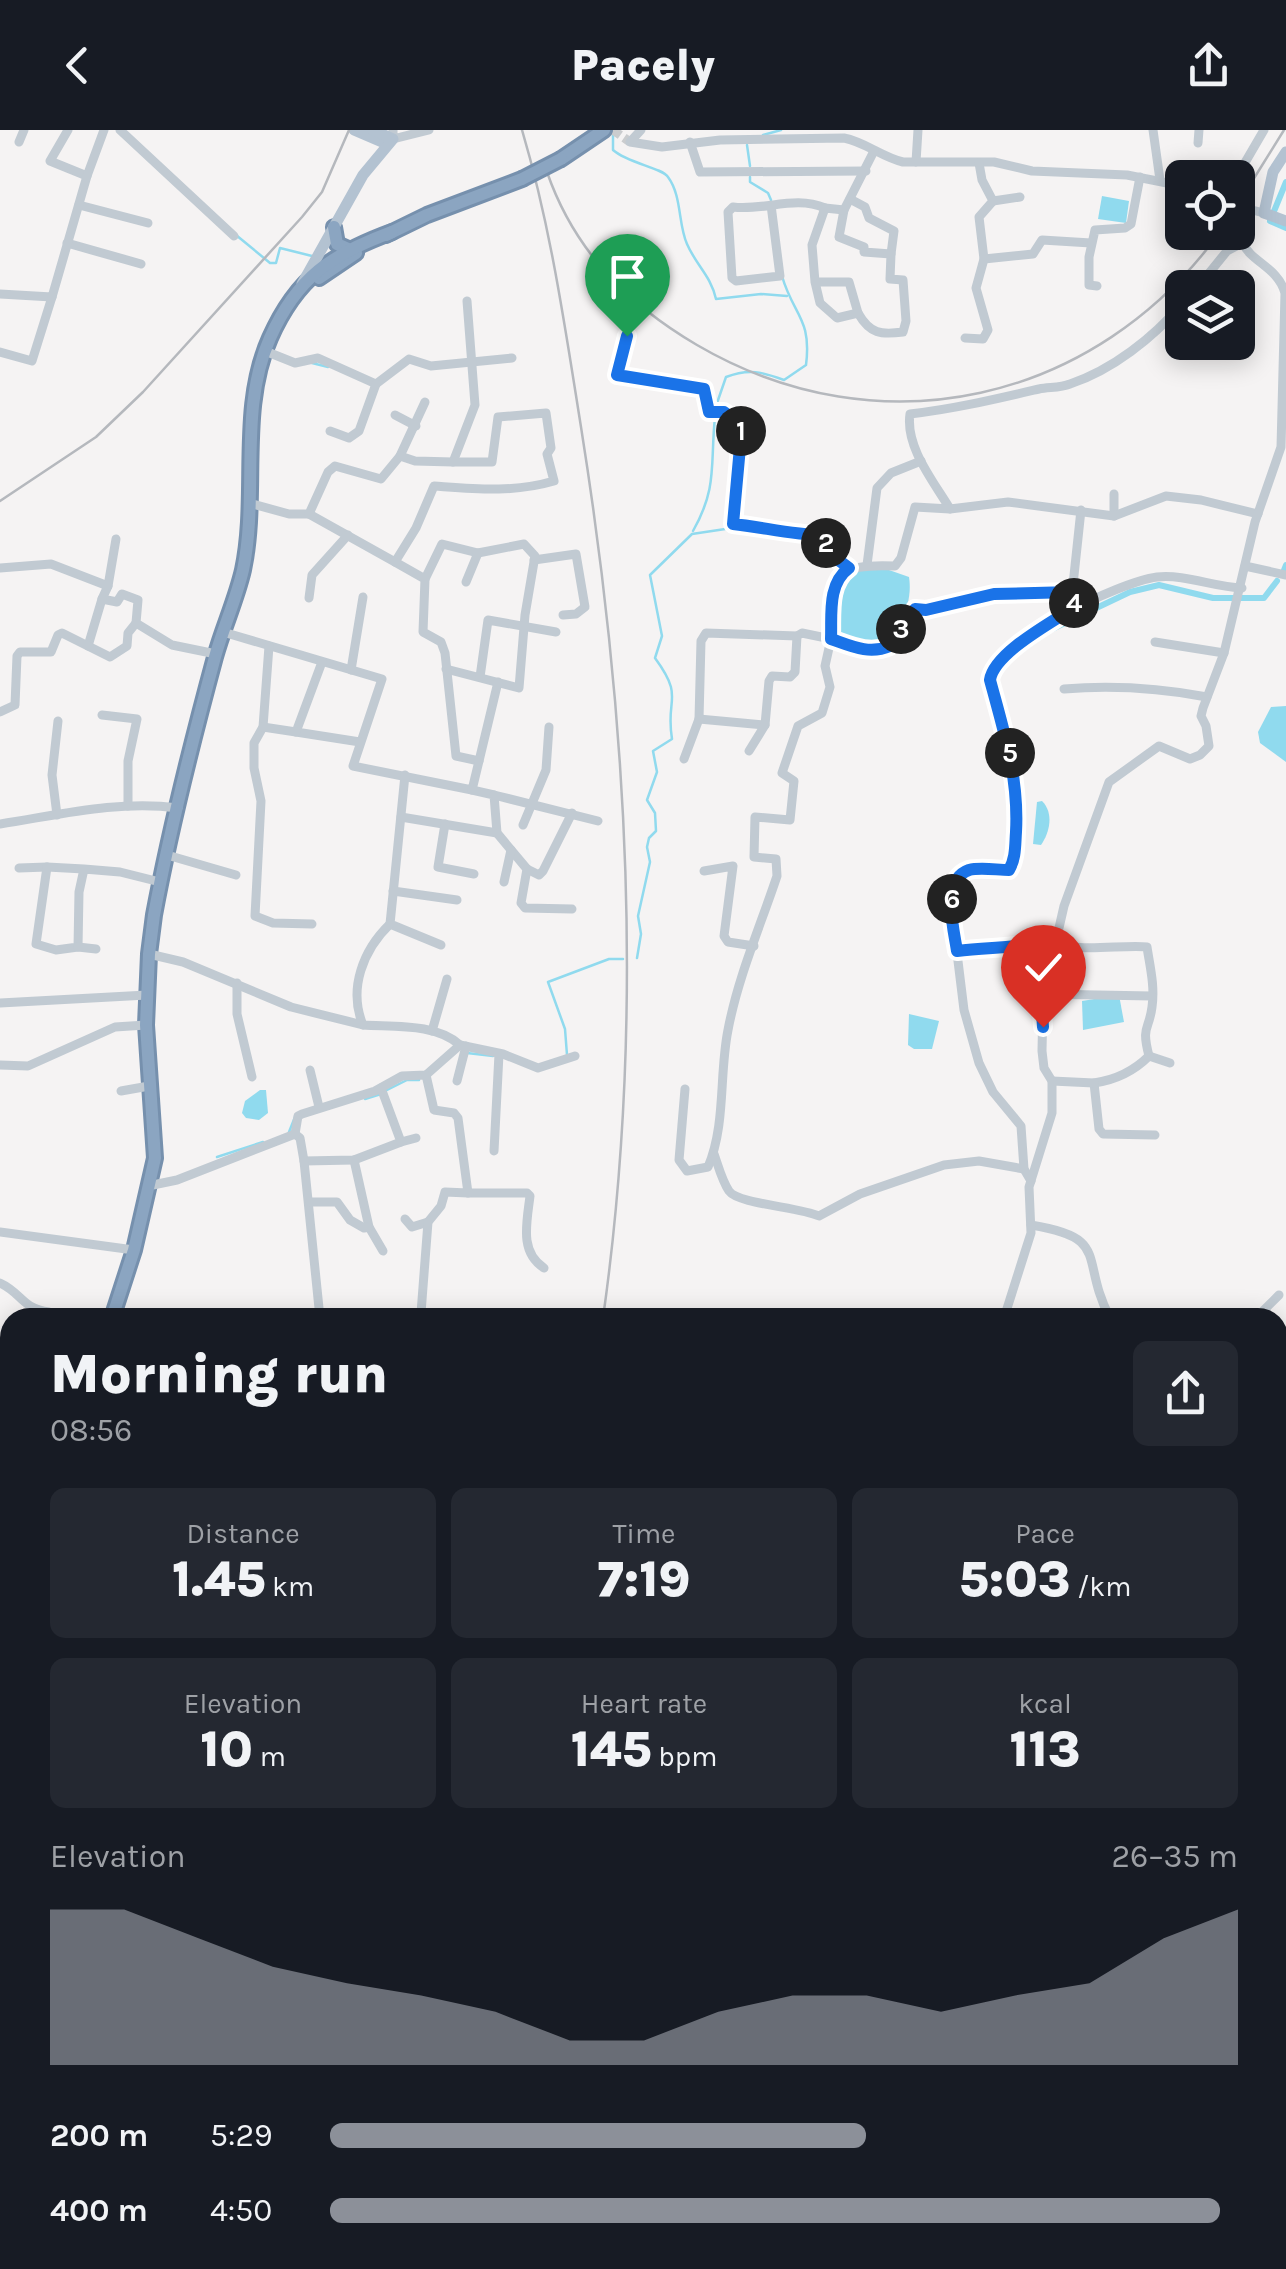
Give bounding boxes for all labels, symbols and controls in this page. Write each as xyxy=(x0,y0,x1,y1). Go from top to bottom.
icon: back xyxy=(50,38,105,93)
icon: share xyxy=(1181,38,1236,93)
text: Pacely xyxy=(571,39,715,91)
map controls xyxy=(1165,160,1255,360)
button: locate xyxy=(1165,160,1255,250)
pin xyxy=(585,234,670,337)
icon: arrive xyxy=(600,249,655,304)
button: layers xyxy=(1165,270,1255,360)
pin: 1 xyxy=(716,406,766,456)
text: 1 xyxy=(736,414,746,447)
pin: 2 xyxy=(801,518,851,568)
text: 2 xyxy=(818,526,834,559)
pin: 4 xyxy=(1049,578,1099,628)
text: 4 xyxy=(1066,586,1082,619)
pin: 3 xyxy=(876,604,926,654)
text: 3 xyxy=(892,612,910,645)
pin: 5 xyxy=(985,728,1035,778)
text: 5 xyxy=(1002,736,1018,769)
pin: 6 xyxy=(927,874,977,924)
text: 6 xyxy=(944,882,961,915)
pin xyxy=(1001,925,1086,1028)
icon: check xyxy=(1016,940,1071,995)
button: share xyxy=(1133,1341,1238,1446)
text: Morning run xyxy=(50,1342,388,1406)
text: 08:56 xyxy=(50,1412,132,1449)
text: Distance xyxy=(186,1517,300,1550)
text: Time xyxy=(613,1517,675,1550)
text: Pace xyxy=(1015,1517,1075,1550)
text: 1.45 xyxy=(172,1550,265,1609)
text: 7:19 xyxy=(597,1550,691,1609)
text: 5:03 xyxy=(959,1550,1071,1609)
text: km xyxy=(265,1570,314,1603)
text: /km xyxy=(1071,1570,1131,1603)
text: Elevation xyxy=(184,1687,302,1720)
text: Heart rate xyxy=(581,1687,707,1720)
text: kcal xyxy=(1018,1687,1072,1720)
text: 10 xyxy=(200,1720,253,1779)
text: 145 xyxy=(571,1720,652,1779)
text: 113 xyxy=(1009,1720,1081,1779)
text: m xyxy=(253,1740,286,1773)
text: bpm xyxy=(652,1740,717,1773)
text: Elevation xyxy=(50,1838,185,1875)
text: 26–35 m xyxy=(1112,1838,1238,1875)
text: 200 m xyxy=(50,2117,148,2154)
text: 5:29 xyxy=(210,2117,273,2154)
text: 400 m xyxy=(50,2192,148,2229)
text: 4:50 xyxy=(210,2192,272,2229)

